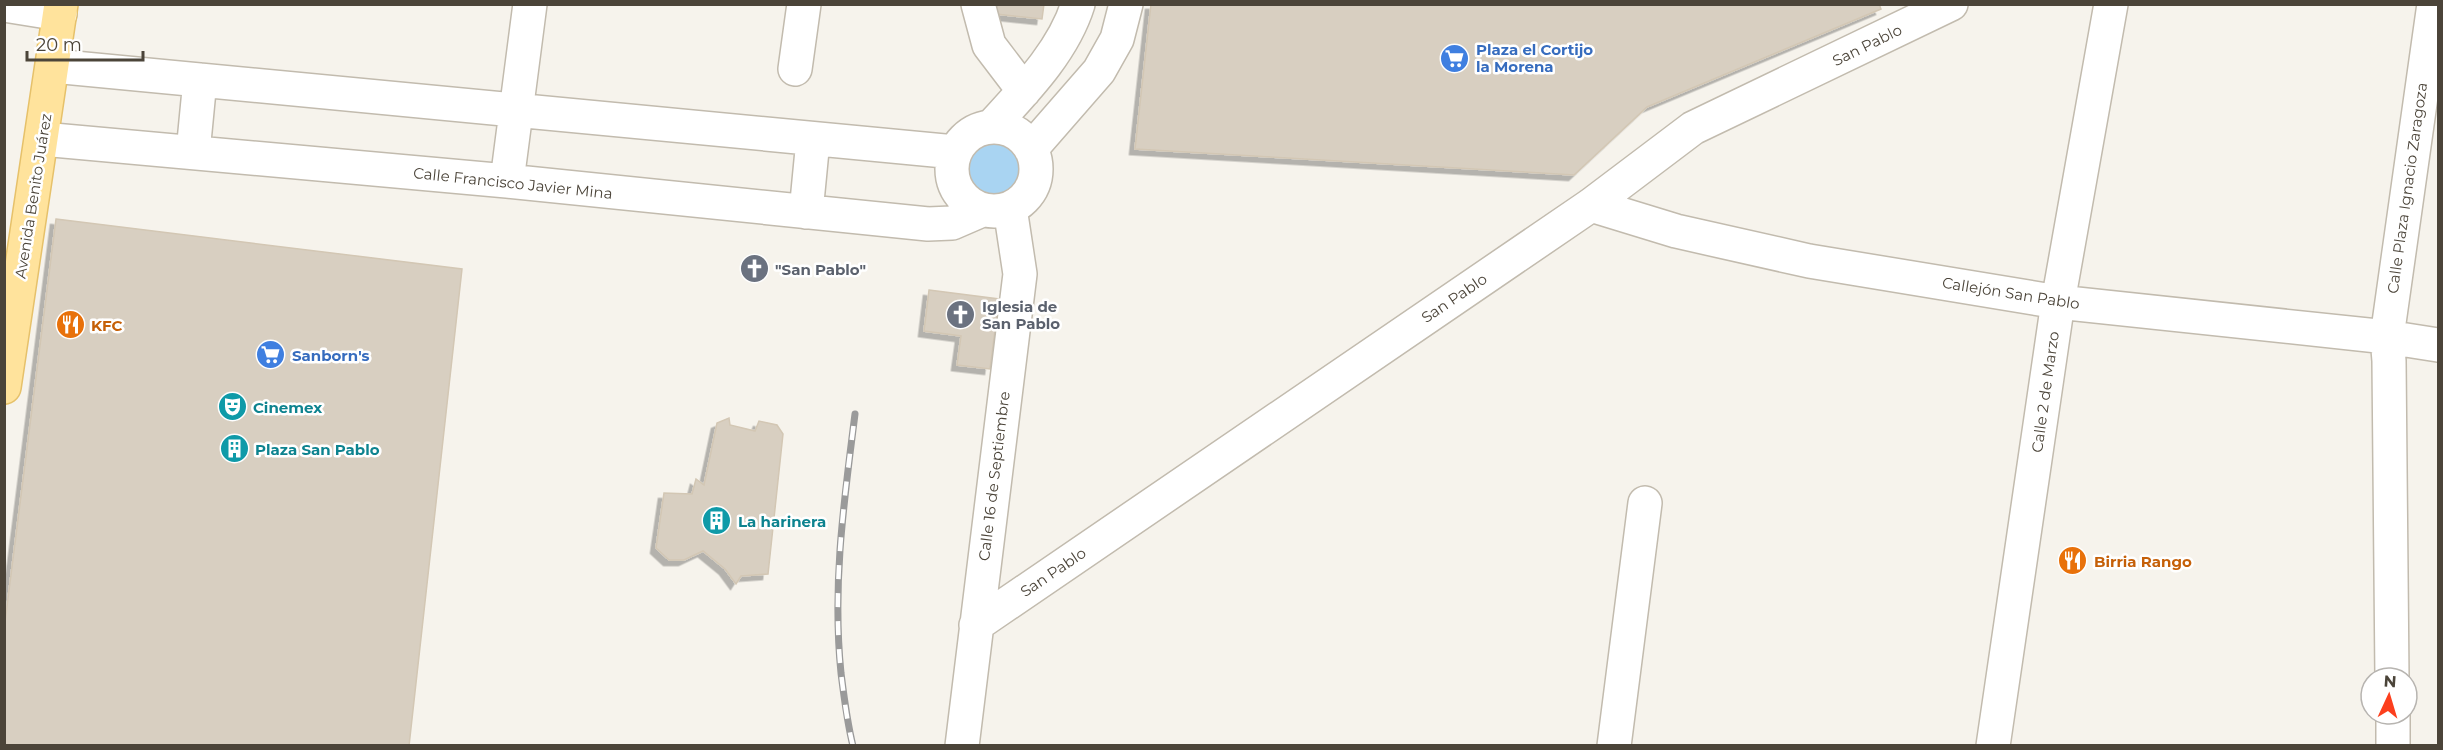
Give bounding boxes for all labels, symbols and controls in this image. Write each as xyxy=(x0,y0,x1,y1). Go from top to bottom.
street label: San Pablo xyxy=(1829,20,1905,70)
scale bar xyxy=(27,24,142,62)
text: 20 m xyxy=(36,34,82,56)
place label: Plaza el Cortijo la Morena xyxy=(1476,40,1593,76)
supermarket icon: Plaza el Cortijo la Morena xyxy=(1439,42,1471,74)
street label: Calle Plaza Ignacio Zaragoza xyxy=(2383,81,2431,295)
street label: Avenida Benito Juárez xyxy=(11,112,55,280)
street label: Calle Francisco Javier Mina xyxy=(412,163,614,203)
church icon: "San Pablo" xyxy=(738,253,770,285)
place label: "San Pablo" xyxy=(775,260,866,279)
street label: San Pablo xyxy=(1418,269,1490,327)
street label: Callejón San Pablo xyxy=(1941,273,2081,313)
place label: Iglesia de San Pablo xyxy=(982,297,1060,333)
church icon: Iglesia de San Pablo xyxy=(945,299,977,331)
restaurant icon: KFC xyxy=(54,309,86,341)
place label: KFC xyxy=(91,316,123,335)
street label: Calle 2 de Marzo xyxy=(2027,330,2063,454)
supermarket icon: Sanborn's xyxy=(255,339,287,371)
place label: Sanborn's xyxy=(292,346,370,365)
street label: Calle 16 de Septiembre xyxy=(974,390,1014,562)
theatre icon: Cinemex xyxy=(216,391,248,423)
place label: Cinemex xyxy=(253,398,322,417)
building icon: Plaza San Pablo xyxy=(218,433,250,465)
place label: Plaza San Pablo xyxy=(255,440,380,459)
building icon: La harinera xyxy=(701,505,733,537)
place label: La harinera xyxy=(738,512,826,531)
street label: San Pablo xyxy=(1017,543,1089,601)
restaurant icon: Birria Rango xyxy=(2057,545,2089,577)
place label: Birria Rango xyxy=(2094,552,2192,571)
north arrow xyxy=(2359,666,2419,726)
text: N xyxy=(2383,672,2397,691)

